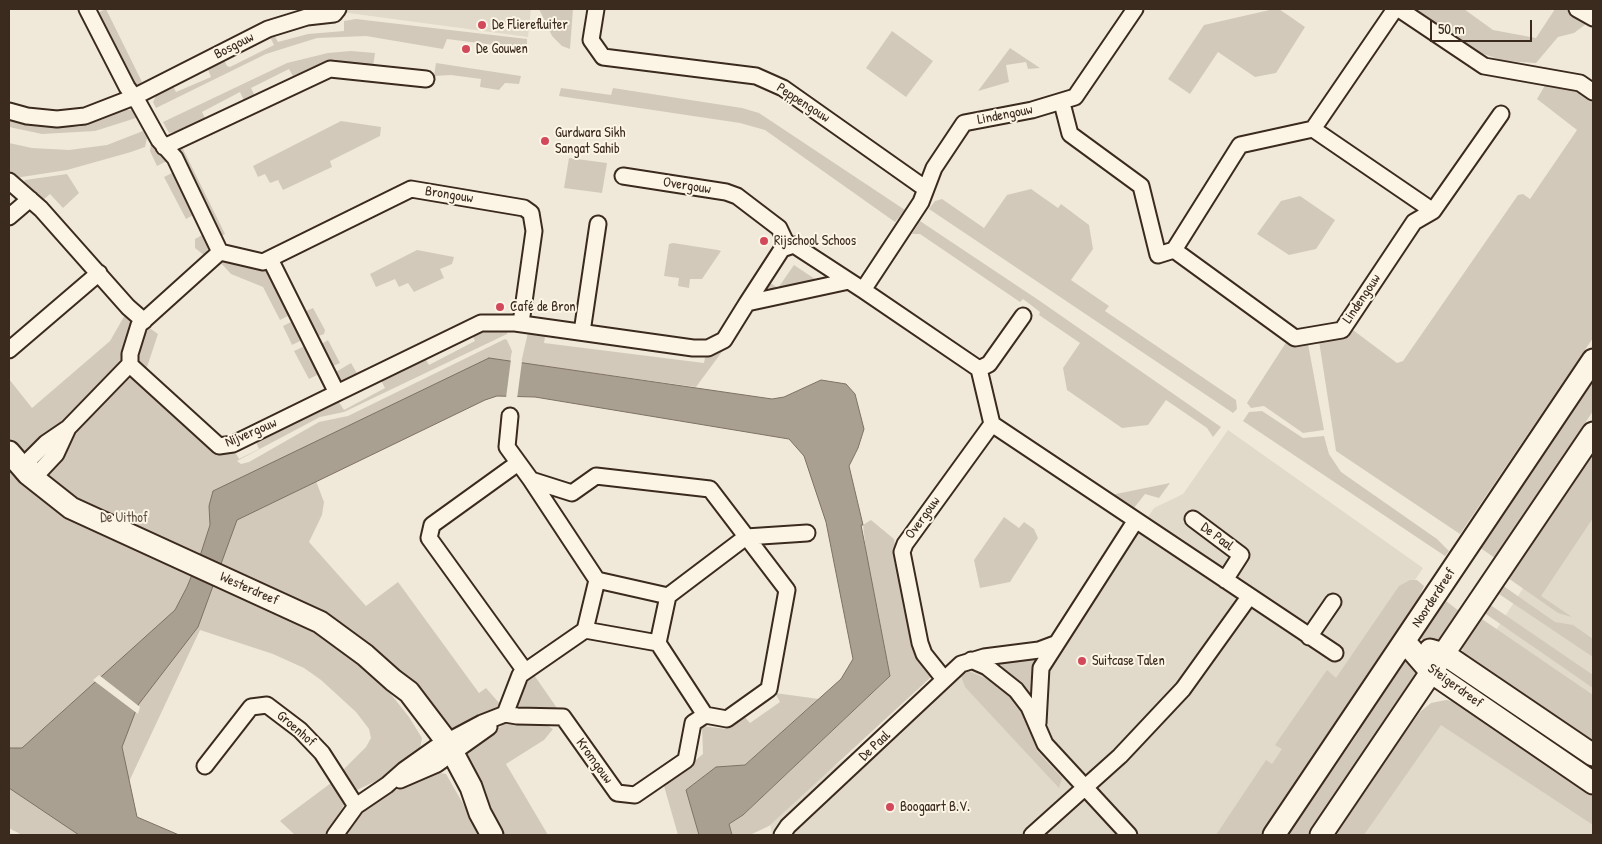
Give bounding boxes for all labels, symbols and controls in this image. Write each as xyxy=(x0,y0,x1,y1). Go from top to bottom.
scale bar xyxy=(1432,10,1534,42)
place label: De Flierefluiter xyxy=(492,17,568,33)
text: 50 m xyxy=(1438,18,1465,39)
marker: De Flierefluiter xyxy=(476,19,488,31)
street label: Bosgouw xyxy=(211,29,257,63)
place label: De Gouwen xyxy=(476,41,528,57)
marker: De Gouwen xyxy=(460,43,472,55)
street label: Peppengouw xyxy=(773,80,833,126)
street label: Lindengouw xyxy=(976,101,1034,129)
place label: Gurdwara Sikh Sangat Sahib xyxy=(555,125,625,158)
marker: Gurdwara Sikh Sangat Sahib xyxy=(539,135,551,147)
street label: Overgouw xyxy=(662,174,712,198)
street label: Brongouw xyxy=(424,183,474,207)
place label: Rijschool Schoos xyxy=(774,233,856,249)
marker: Rijschool Schoos xyxy=(758,235,770,247)
street label: Lindengouw xyxy=(1339,271,1385,327)
place label: Café de Bron xyxy=(510,299,576,315)
marker: Café de Bron xyxy=(494,301,506,313)
street label: Nijvergouw xyxy=(223,415,279,451)
street label: Overgouw xyxy=(902,494,944,542)
park label: De Uithof xyxy=(100,510,148,526)
street label: De Paal xyxy=(1197,519,1237,555)
street label: Noorderdreef xyxy=(1409,565,1459,631)
street label: Westerdreef xyxy=(217,569,281,609)
place label: Suitcase Talen xyxy=(1092,653,1165,669)
marker: Suitcase Talen xyxy=(1076,655,1088,667)
street label: Steigerdreef xyxy=(1424,660,1486,712)
street label: Groenhof xyxy=(273,708,319,750)
street label: De Paal xyxy=(856,727,894,765)
street label: Kromgouw xyxy=(572,735,616,787)
place label: Boogaart B.V. xyxy=(900,799,970,815)
marker: Boogaart B.V. xyxy=(884,801,896,813)

